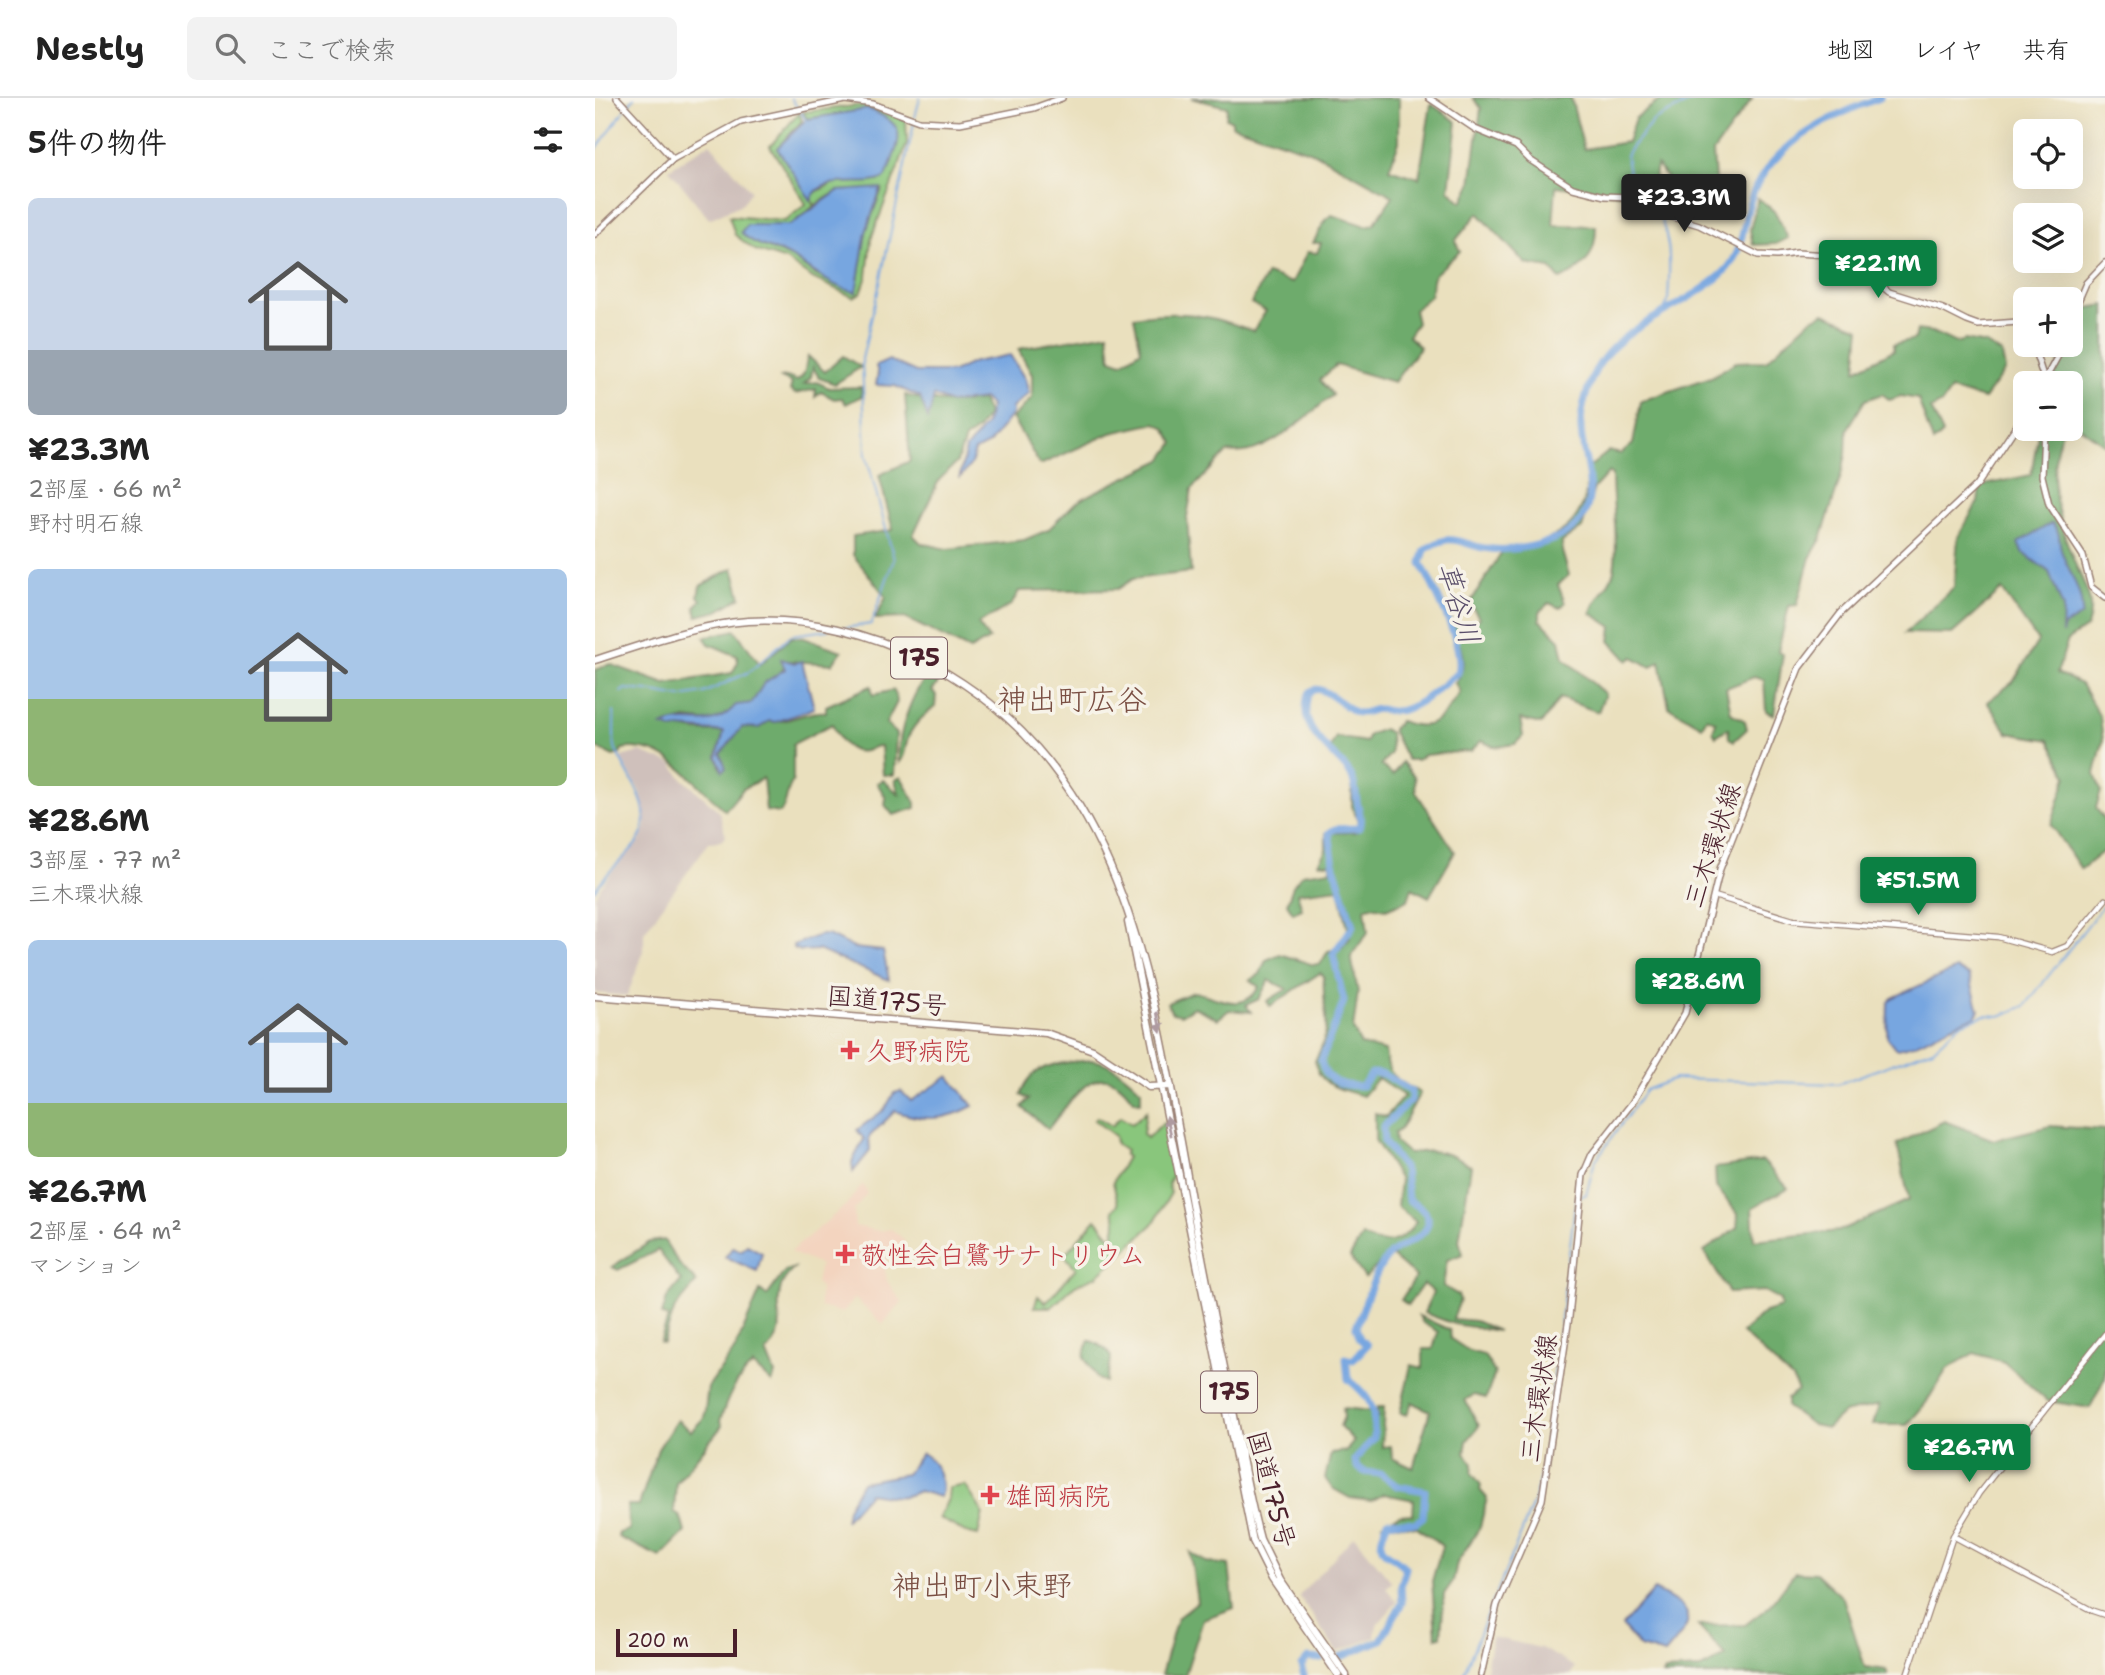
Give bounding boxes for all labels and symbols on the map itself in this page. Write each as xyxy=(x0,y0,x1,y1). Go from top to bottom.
pin: ¥23.3M xyxy=(1627,174,1741,234)
pin: ¥22.1M xyxy=(1821,240,1935,300)
water label: 草谷川 xyxy=(1429,557,1489,649)
road number: 175 xyxy=(891,638,947,678)
district label: 神出町広谷 xyxy=(997,679,1147,720)
street label: 三木環状線 xyxy=(1675,778,1749,912)
pin: ¥51.5M xyxy=(1861,858,1975,917)
pin: ¥28.6M xyxy=(1641,958,1755,1018)
street label: 国道175号 xyxy=(825,977,949,1023)
one-way arrow xyxy=(1154,1011,1165,1033)
place label: 久野病院 xyxy=(866,1033,970,1068)
marker: 久野病院 xyxy=(840,1040,860,1060)
one-way arrow xyxy=(1163,1115,1174,1137)
place label: 敬性会白鷺サナトリウム xyxy=(861,1237,1145,1272)
marker: 敬性会白鷺サナトリウム xyxy=(835,1244,855,1264)
street label: 三木環状線 xyxy=(1512,1331,1564,1465)
road number: 175 xyxy=(1201,1372,1257,1412)
pin: ¥26.7M xyxy=(1912,1424,2026,1484)
street label: 国道175号 xyxy=(1239,1426,1305,1552)
place label: 雄岡病院 xyxy=(1006,1478,1110,1513)
marker: 雄岡病院 xyxy=(980,1485,1000,1505)
district label: 神出町小束野 xyxy=(892,1565,1072,1606)
scale bar xyxy=(616,1626,737,1658)

